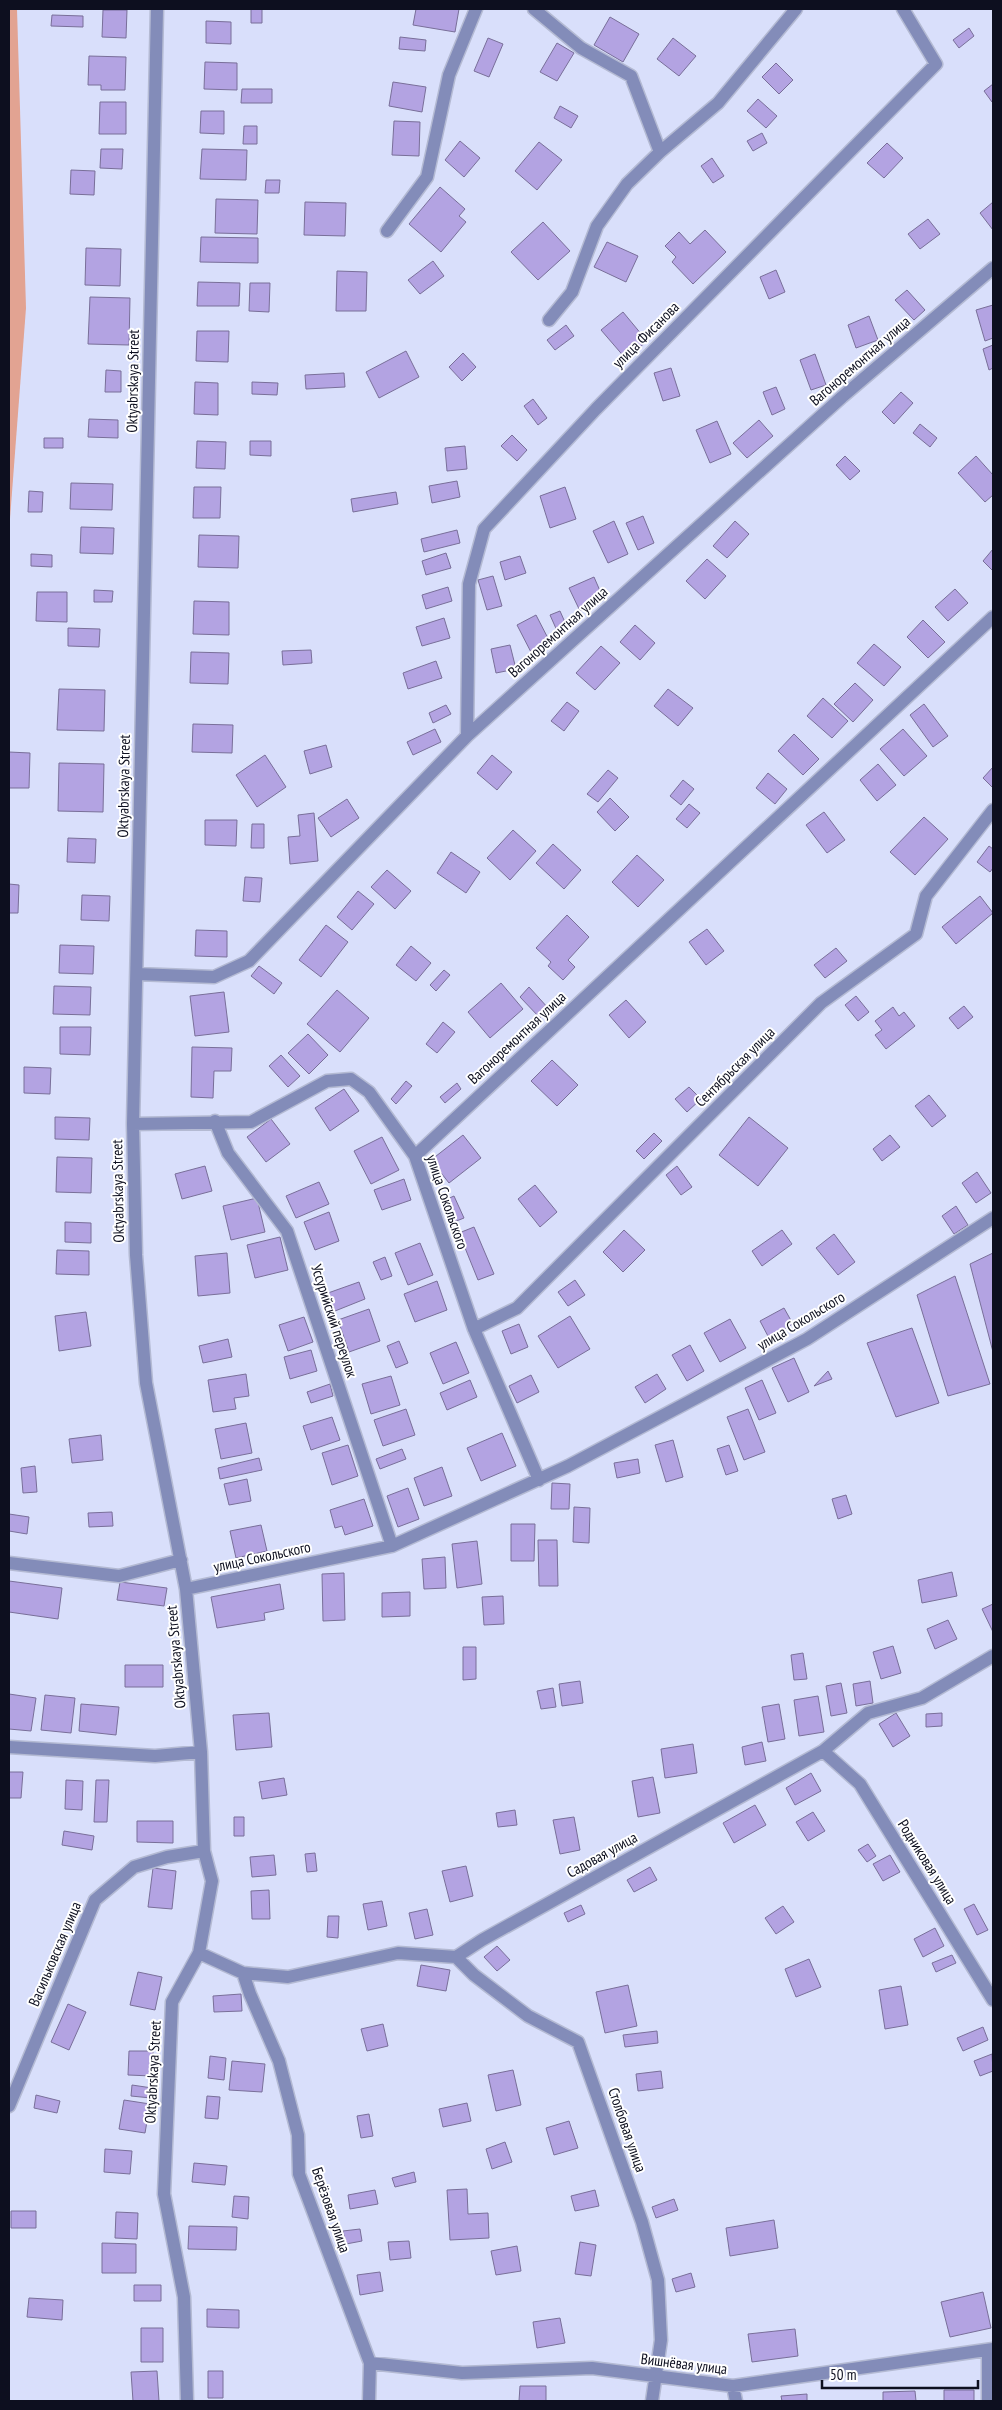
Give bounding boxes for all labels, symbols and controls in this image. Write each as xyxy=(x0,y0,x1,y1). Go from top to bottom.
street label: улица Фисанова xyxy=(608,297,683,372)
street label: Вагоноремонтная улица xyxy=(805,312,914,410)
street label: Oktyabrskaya Street xyxy=(122,329,143,433)
street label: Вагоноремонтная улица xyxy=(504,582,611,681)
street label: Oktyabrskaya Street xyxy=(113,734,134,838)
street label: Вагоноремонтная улица xyxy=(464,987,570,1088)
street label: Сентябрьская улица xyxy=(691,1023,779,1111)
street label: Oktyabrskaya Street xyxy=(107,1139,128,1243)
street label: улица Сокольского xyxy=(422,1152,473,1252)
street label: Уссурийский переулок xyxy=(307,1262,362,1380)
street label: улица Сокольского xyxy=(753,1287,848,1354)
street label: улица Сокольского xyxy=(212,1537,312,1576)
street label: Oktyabrskaya Street xyxy=(162,1605,189,1709)
street label: Родниковая улица xyxy=(894,1816,961,1908)
street label: Садовая улица xyxy=(563,1827,640,1882)
street label: Васильковская улица xyxy=(24,1899,85,2009)
street label: Oktyabrskaya Street xyxy=(140,2020,165,2124)
street label: Столбовая улица xyxy=(604,2085,651,2175)
street label: Берёзовая улица xyxy=(308,2165,355,2255)
street label: Вишнёвая улица xyxy=(640,2349,728,2378)
scale bar xyxy=(822,2358,978,2390)
text: 50 m xyxy=(830,2365,856,2384)

